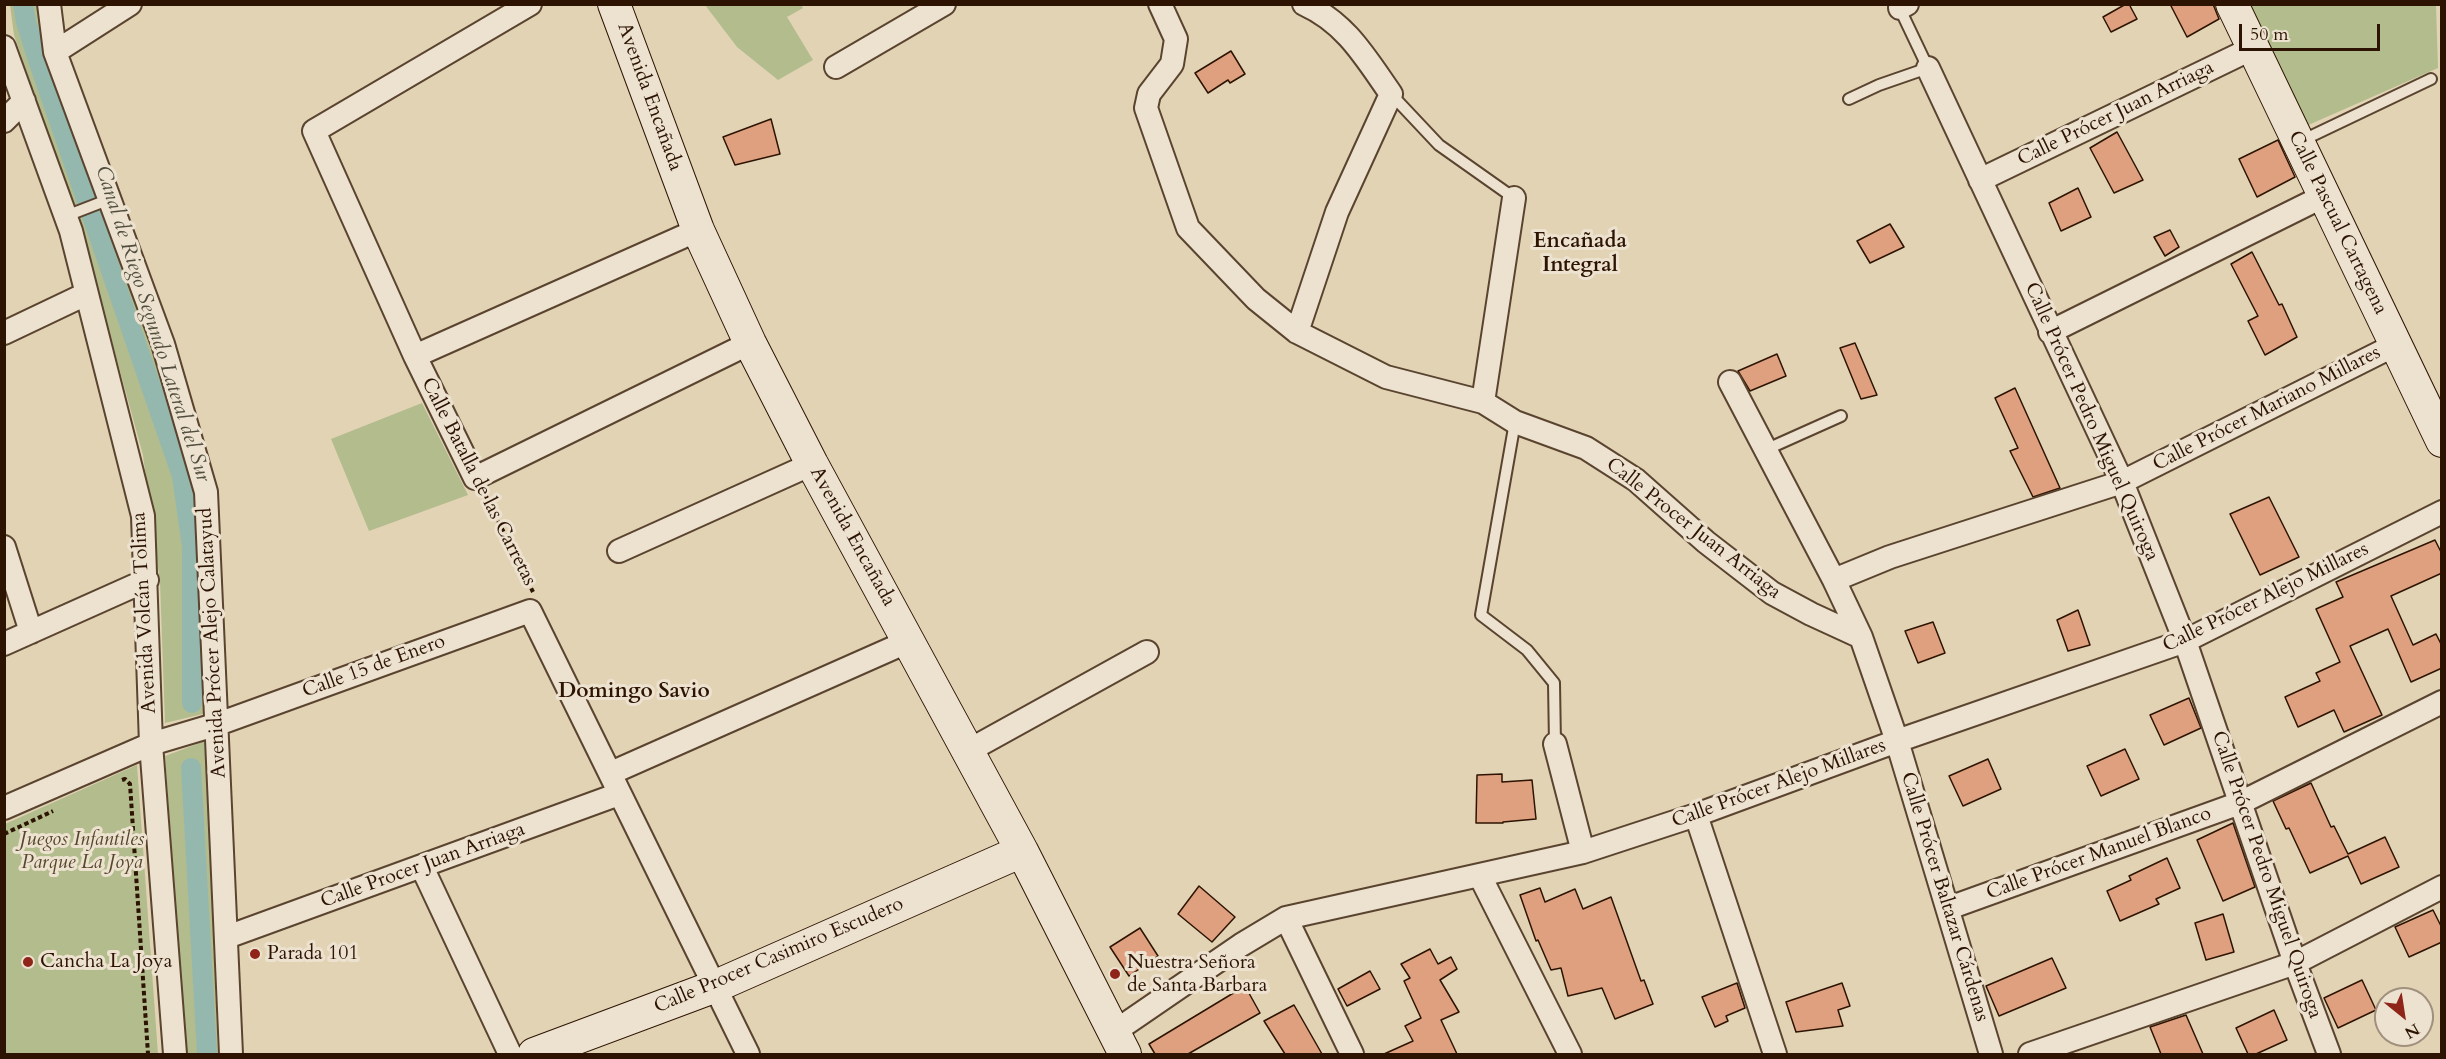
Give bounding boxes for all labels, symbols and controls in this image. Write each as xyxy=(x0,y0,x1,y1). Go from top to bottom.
scale bar xyxy=(2242,12,2383,50)
street label: Avenida Encañada xyxy=(611,20,687,174)
text: 50 m xyxy=(2250,22,2289,47)
street label: Calle Prócer Juan Arriaga xyxy=(2014,56,2218,172)
street label: Calle Pascual Cartagena xyxy=(2282,127,2392,319)
water label: Canal de Riego Segundo Lateral del Sur xyxy=(89,163,215,485)
district label: Encañada Integral xyxy=(1533,229,1627,279)
street label: Calle Prócer Pedro Miguel Quiroga xyxy=(2019,279,2163,565)
street label: Calle Prócer Mariano Millares xyxy=(2149,341,2385,477)
street label: Calle Batalla de las Carretas xyxy=(415,374,541,590)
street label: Calle Procer Juan Arriaga xyxy=(1601,453,1785,605)
street label: Avenida Encañada xyxy=(804,463,900,611)
street label: Avenida Prócer Alejo Calatayud xyxy=(194,507,232,779)
street label: Avenida Volcán Tolima xyxy=(128,512,162,714)
street label: Calle Prócer Alejo Millares xyxy=(2159,538,2373,658)
street label: Calle 15 de Enero xyxy=(299,630,449,704)
district label: Domingo Savio xyxy=(558,679,710,705)
street label: Calle Prócer Pedro Miguel Quiroga xyxy=(2205,728,2327,1022)
street label: Calle Prócer Alejo Millares xyxy=(1669,734,1889,834)
street label: Calle Prócer Baltazar Cárdenas xyxy=(1895,769,1993,1025)
street label: Calle Prócer Manuel Blanco xyxy=(1983,802,2215,906)
street label: Calle Procer Juan Arriaga xyxy=(318,818,528,914)
park label: Juegos Infantiles Parque La Joya xyxy=(20,828,144,875)
street label: Calle Procer Casimiro Escudero xyxy=(651,892,907,1020)
place label: Parada 101 xyxy=(267,942,359,966)
marker: Parada 101 xyxy=(248,947,262,961)
place label: Cancha La Joya xyxy=(40,950,172,974)
place label: Nuestra Señora de Santa Barbara xyxy=(1127,951,1267,998)
marker: Cancha La Joya xyxy=(21,955,35,969)
marker: Nuestra Señora de Santa Barbara xyxy=(1108,967,1122,981)
north arrow xyxy=(2374,987,2434,1047)
text: N xyxy=(2400,1018,2424,1044)

